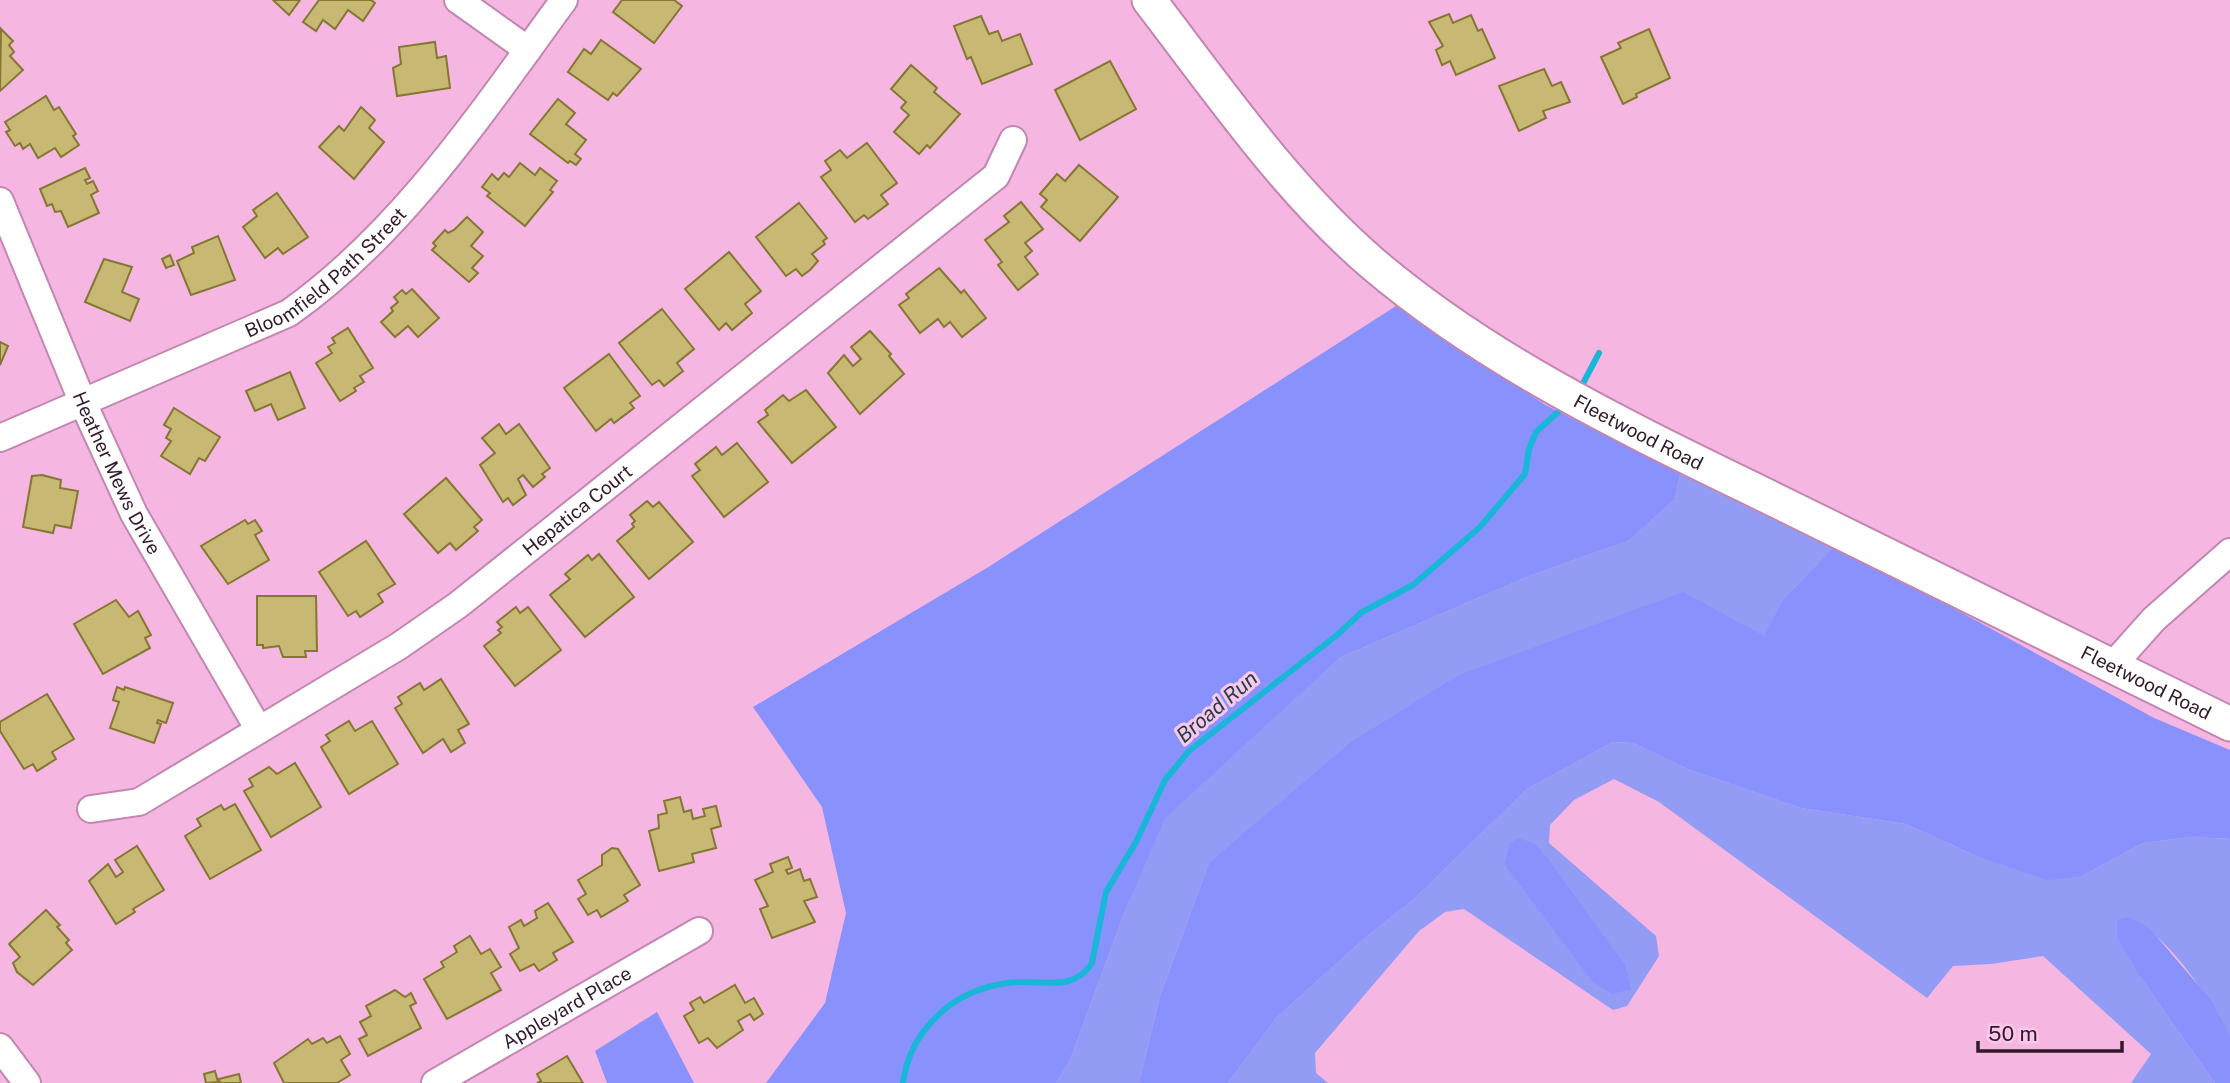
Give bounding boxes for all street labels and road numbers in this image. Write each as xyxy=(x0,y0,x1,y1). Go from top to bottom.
street label: Bloomfield Path Street xyxy=(241,203,411,342)
street label: Heather Mews Drive xyxy=(68,388,166,558)
street label: Fleetwood Road xyxy=(1570,390,1707,474)
street label: Hepatica Court xyxy=(518,460,636,560)
street label: Fleetwood Road xyxy=(2078,641,2215,724)
street label: Appleyard Place xyxy=(498,961,635,1053)

